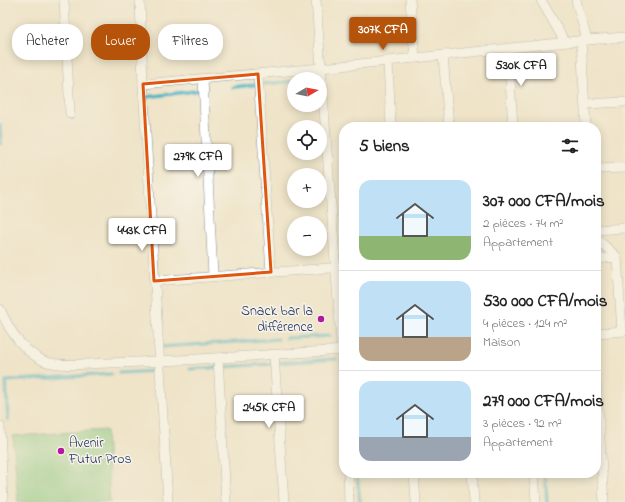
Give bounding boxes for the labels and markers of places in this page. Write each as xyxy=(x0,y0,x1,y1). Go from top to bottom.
pin: 307K CFA xyxy=(342,17,424,51)
pin: 530K CFA xyxy=(480,53,562,87)
pin: 279K CFA xyxy=(157,144,239,178)
pin: 443K CFA xyxy=(101,218,183,252)
place label: Snack bar la différence xyxy=(241,301,314,338)
marker: Snack bar la différence xyxy=(316,314,326,324)
pin: 245K CFA xyxy=(228,395,310,429)
place label: Avenir Futur Pros xyxy=(68,433,132,470)
marker: Avenir Futur Pros xyxy=(56,446,66,456)

